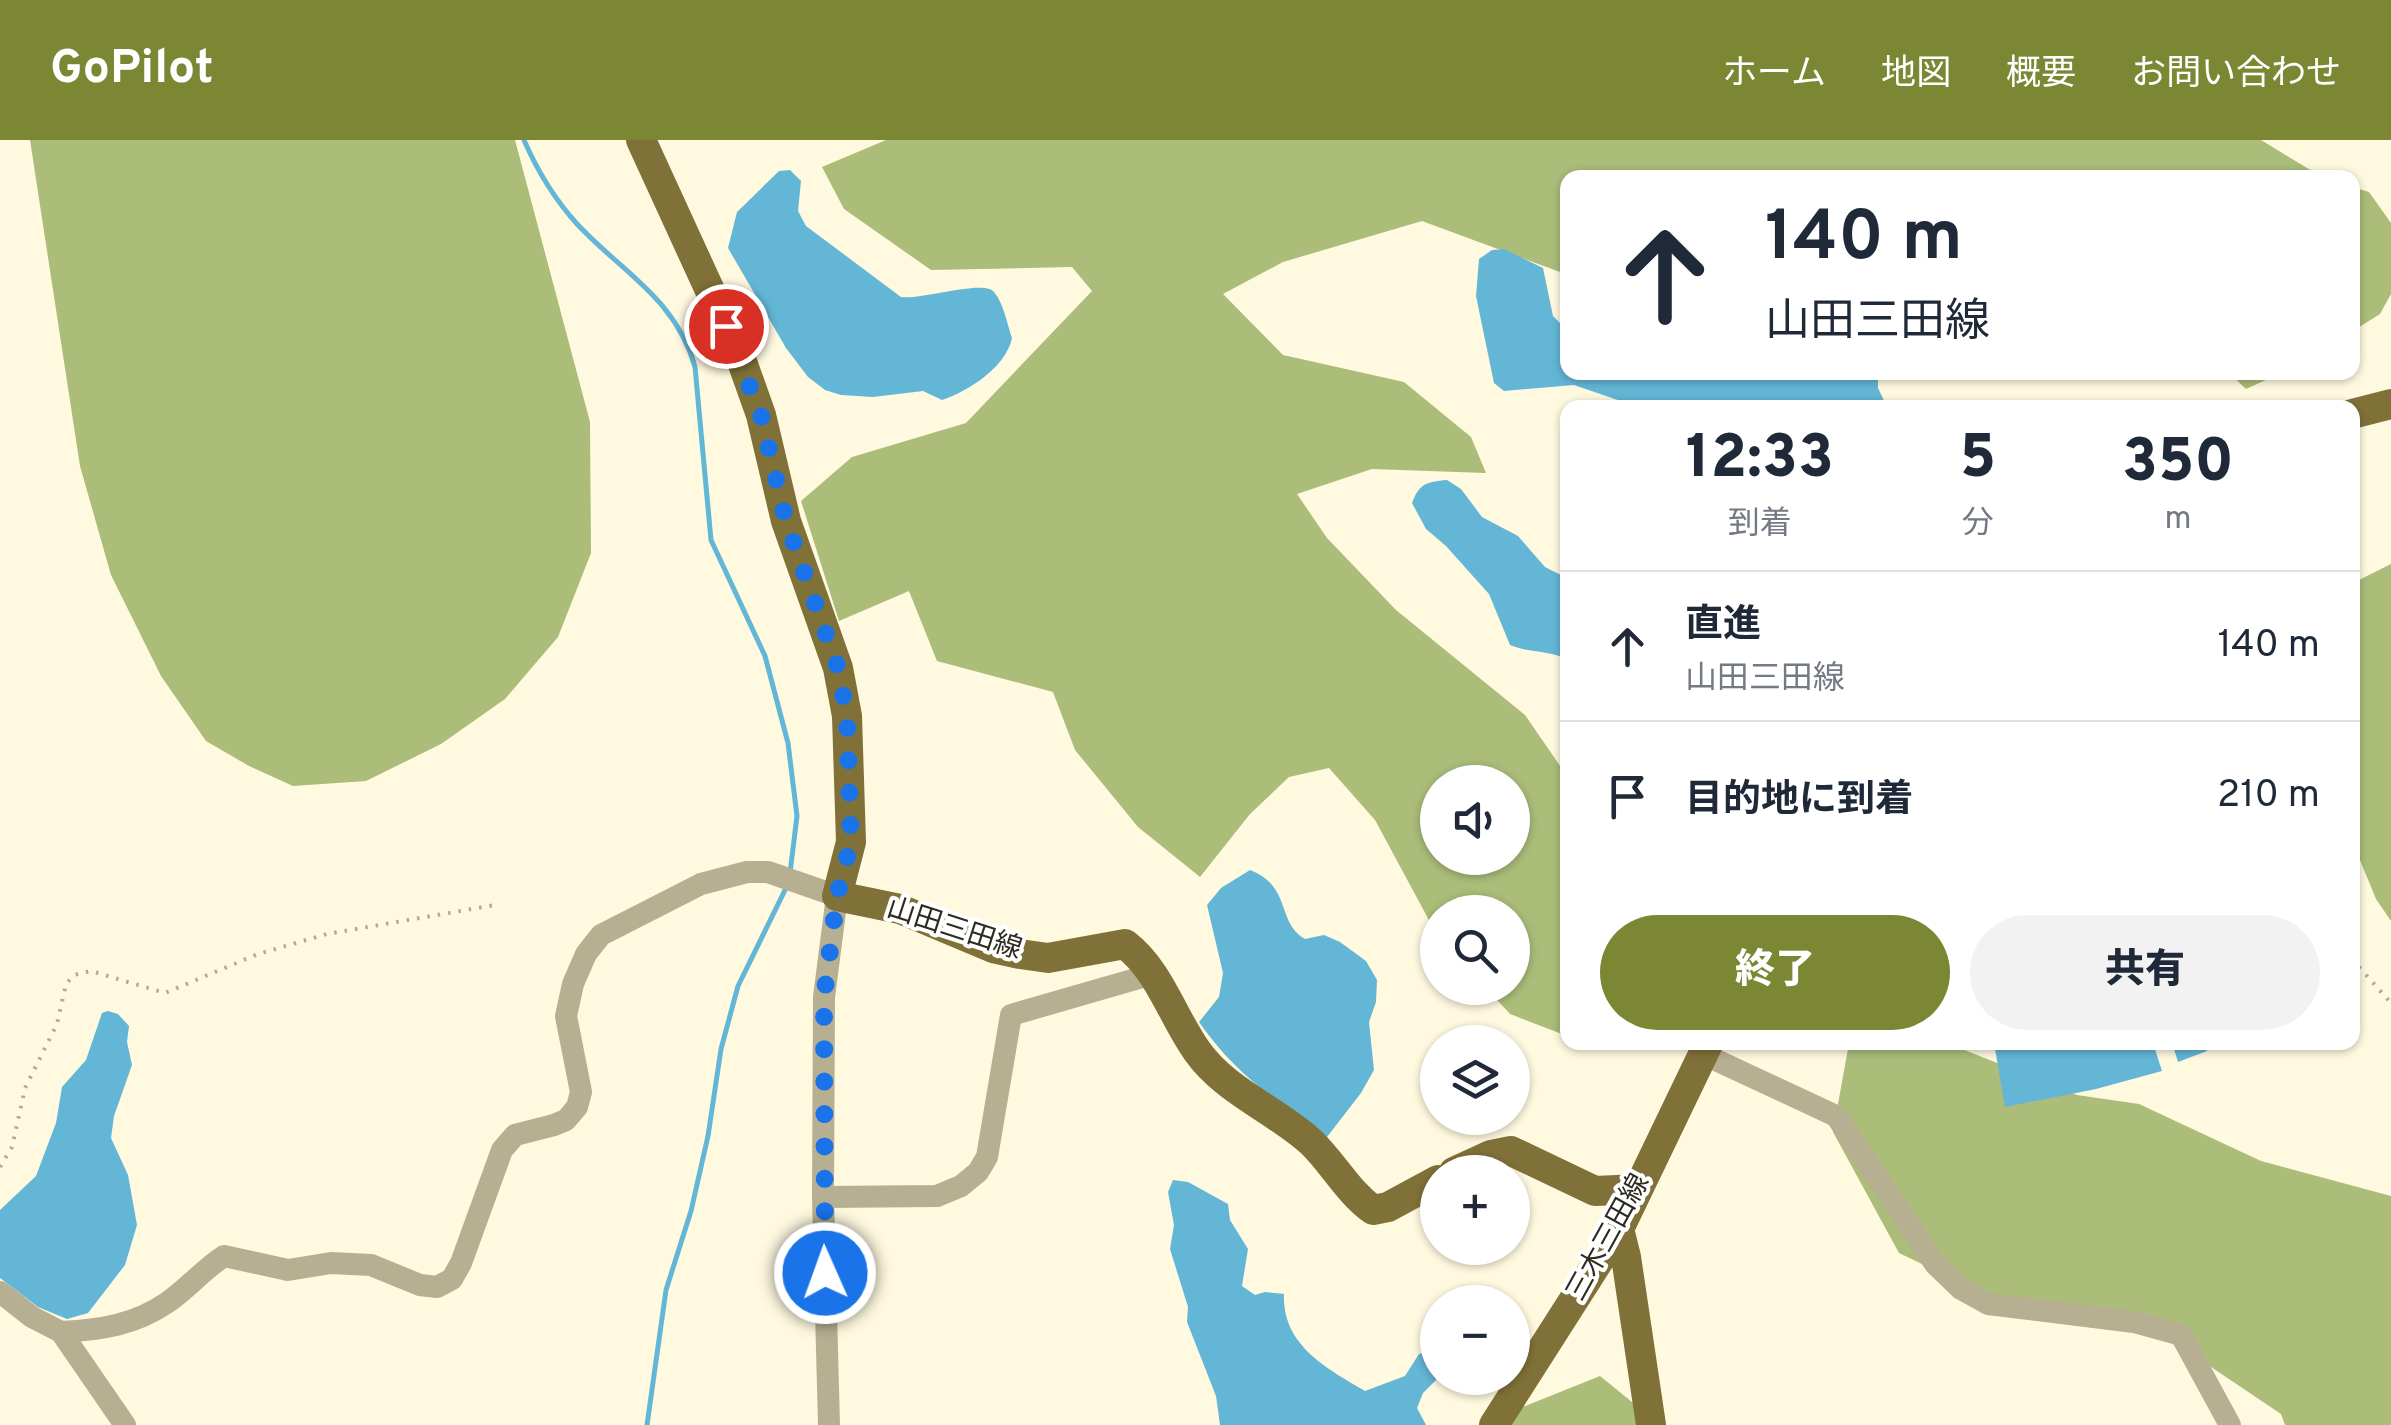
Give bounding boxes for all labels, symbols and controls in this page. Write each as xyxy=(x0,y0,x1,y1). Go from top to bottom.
text: GoPilot xyxy=(50,40,214,100)
text: ホーム xyxy=(1722,53,1826,97)
text: 地図 xyxy=(1881,53,1951,97)
text: 概要 xyxy=(2006,53,2076,97)
text: お問い合わせ xyxy=(2131,53,2341,97)
text: 140 m xyxy=(1765,196,1963,285)
icon: ahead xyxy=(1600,210,1730,340)
pin xyxy=(684,284,769,369)
text: 山田三田線 xyxy=(1765,295,1990,352)
icon: arrive xyxy=(699,299,754,354)
text: 12:33 xyxy=(1686,423,1834,499)
text: 5 xyxy=(1960,423,1996,499)
text: 350 xyxy=(2122,427,2234,503)
text: m xyxy=(2165,500,2192,540)
text: 到着 xyxy=(1728,505,1792,545)
text: 分 xyxy=(1962,505,1994,545)
text: 直進 xyxy=(1685,602,1761,651)
icon: ahead xyxy=(1600,619,1655,674)
text: 140 m xyxy=(2217,622,2320,671)
text: 山田三田線 xyxy=(1685,660,1845,700)
map controls xyxy=(1420,765,1530,1395)
button: sound xyxy=(1420,765,1530,875)
icon: arrive xyxy=(1600,769,1655,824)
text: 210 m xyxy=(2217,772,2320,821)
text: 目的地に到着 xyxy=(1685,777,1913,826)
street label: 山田三田線 xyxy=(882,891,1026,969)
button: search xyxy=(1420,895,1530,1005)
button: 終了 xyxy=(1600,915,1950,1030)
button: 共有 xyxy=(1970,915,2320,1030)
button: layers xyxy=(1420,1025,1530,1135)
button: + xyxy=(1420,1155,1530,1265)
street label: 三木三田線 xyxy=(1559,1168,1659,1308)
position arrow xyxy=(773,1221,877,1325)
button: − xyxy=(1420,1285,1530,1395)

